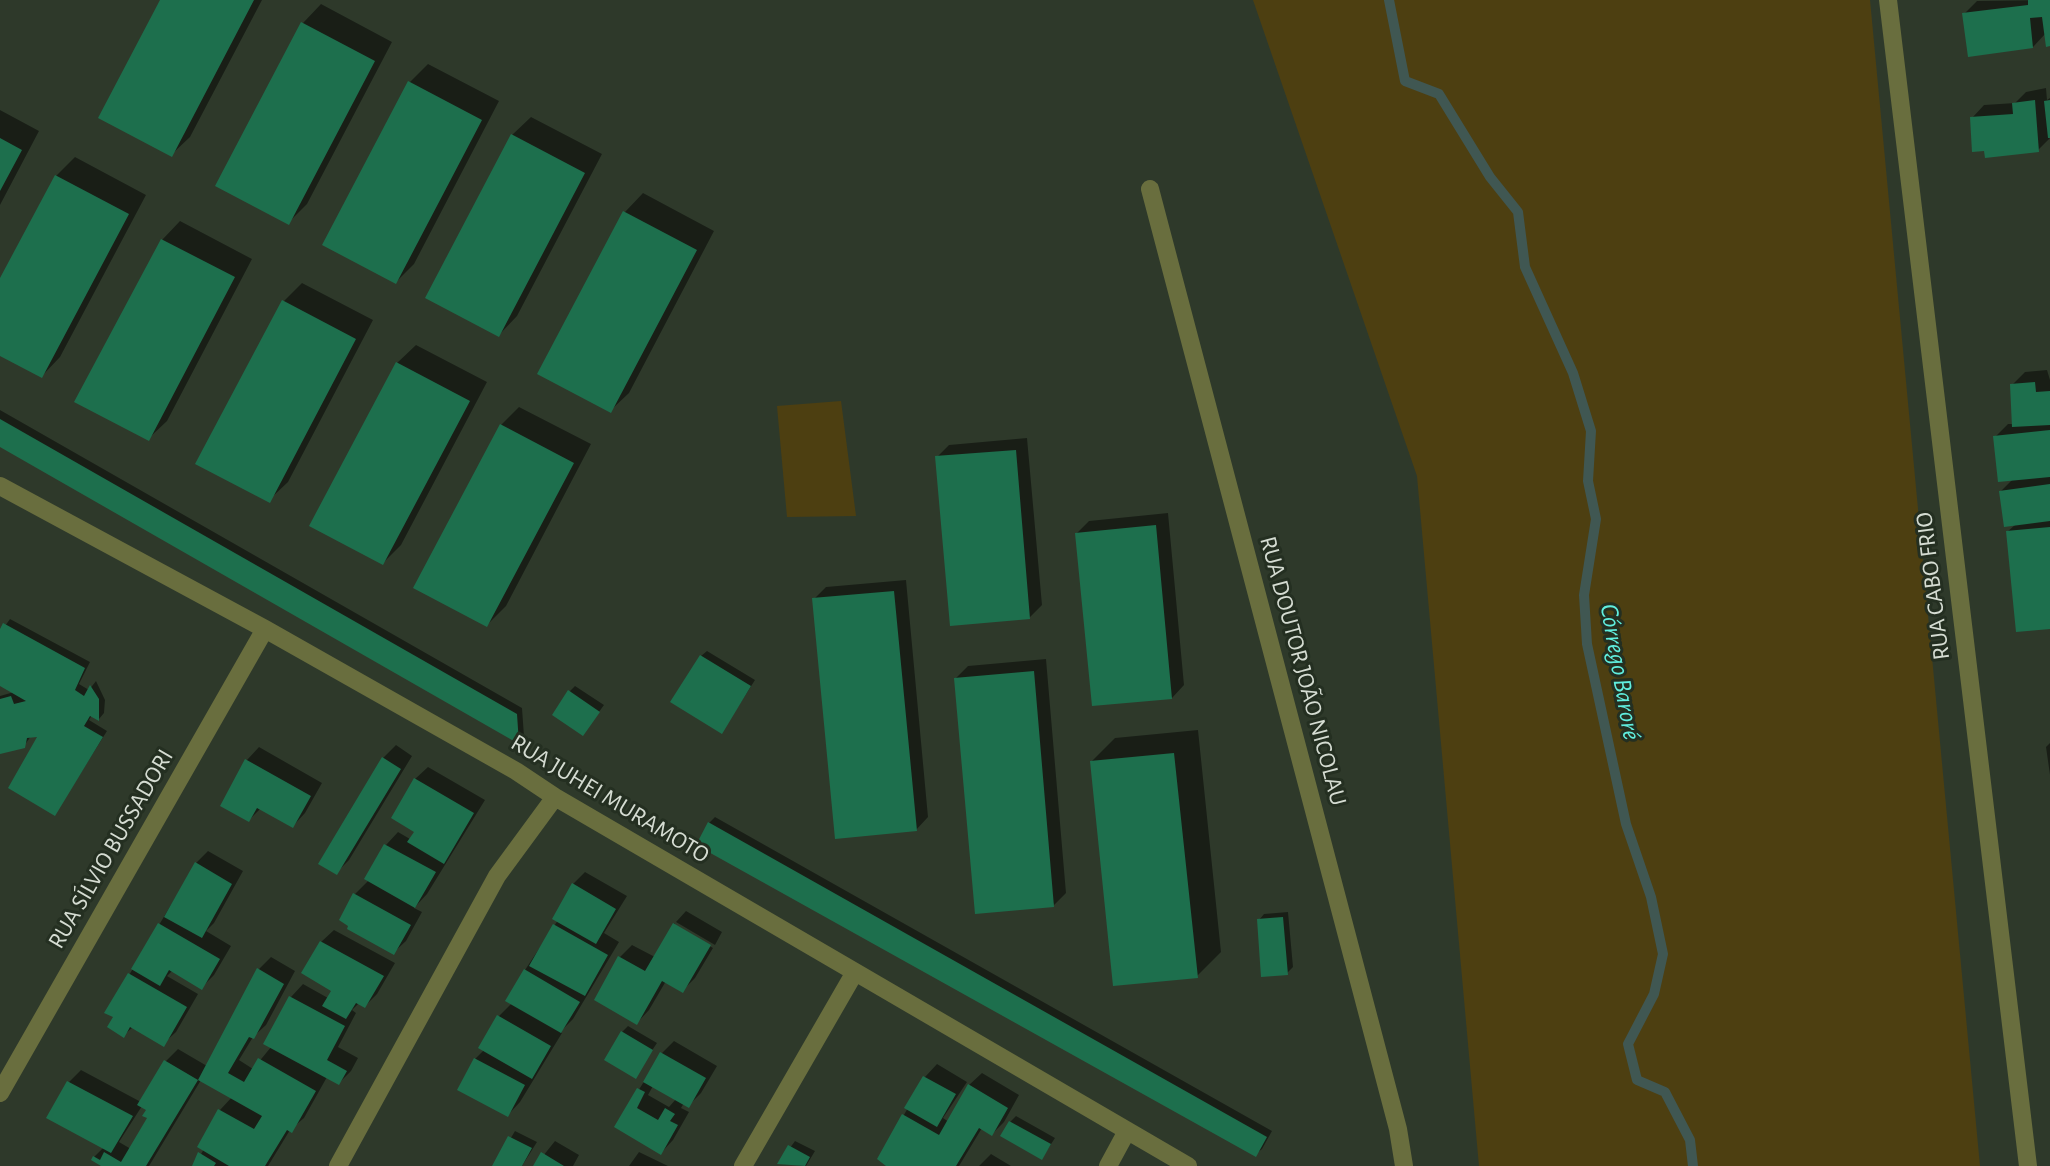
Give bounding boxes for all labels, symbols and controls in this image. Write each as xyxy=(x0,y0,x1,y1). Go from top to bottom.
street label: RUA CABO FRIO xyxy=(1910,510,1956,662)
street label: RUA DOUTOR JOÃO NICOLAU xyxy=(1253,533,1353,809)
water label: Córrego Baroré xyxy=(1593,602,1647,742)
street label: RUA JUHEI MURAMOTO xyxy=(505,728,715,870)
street label: RUA SÍLVIO BUSSADORI xyxy=(42,744,180,954)

